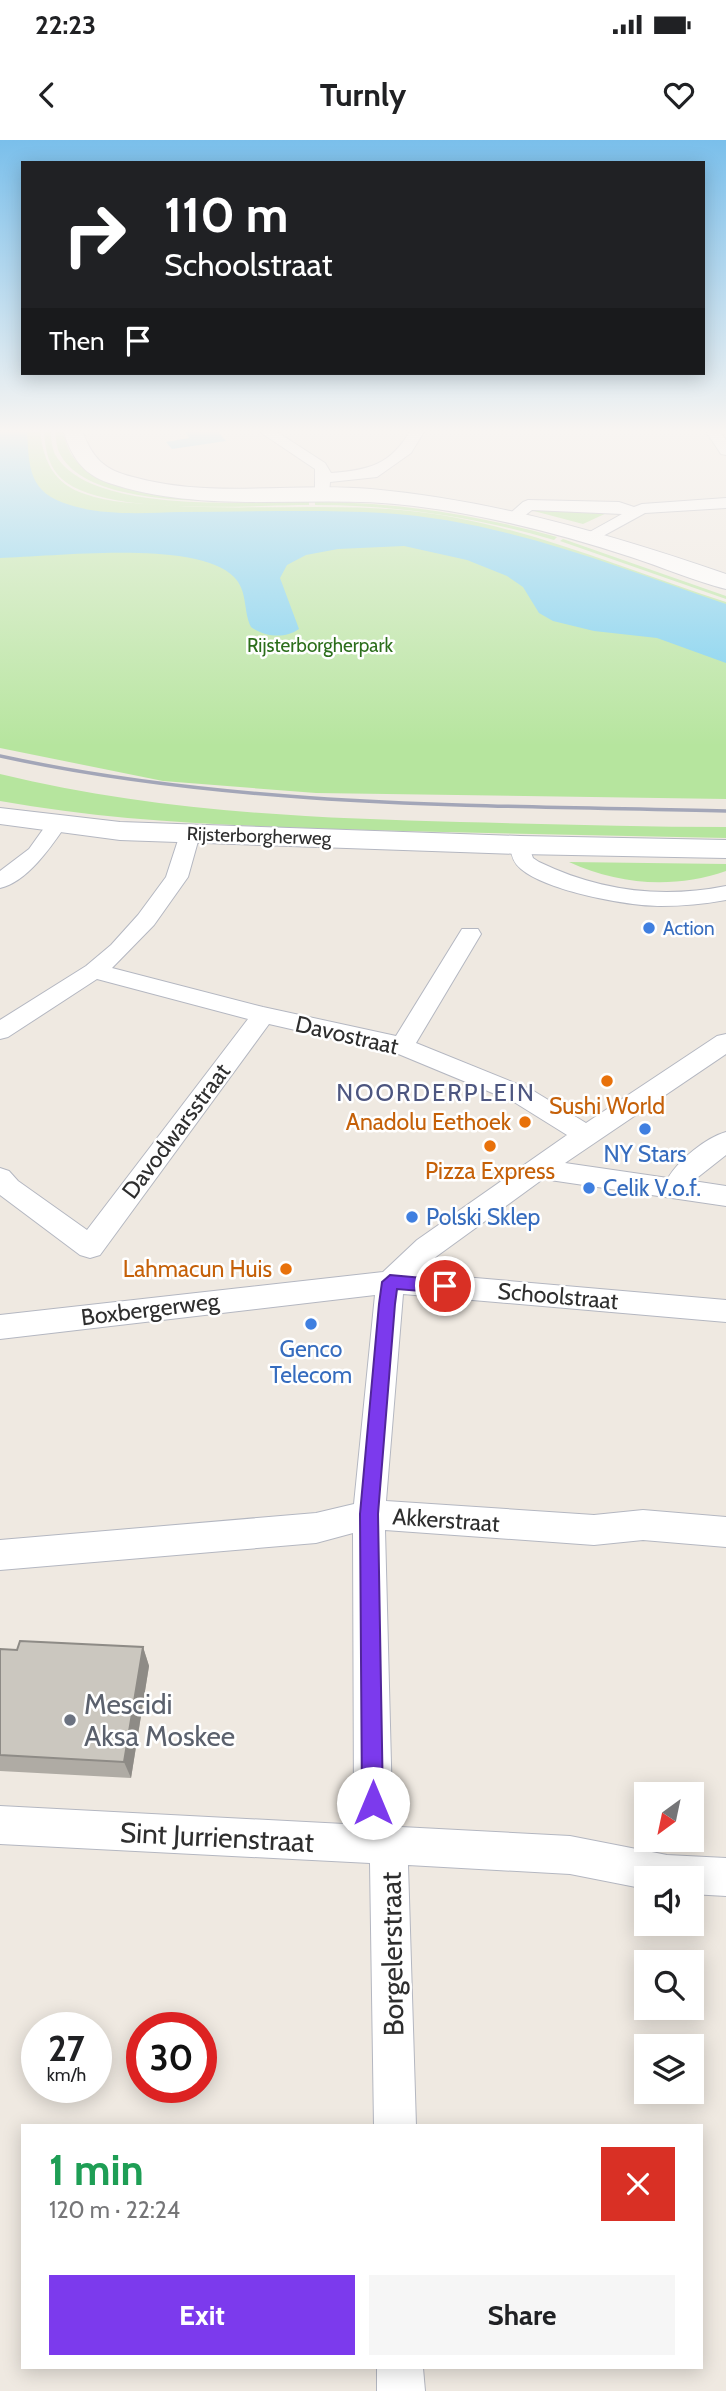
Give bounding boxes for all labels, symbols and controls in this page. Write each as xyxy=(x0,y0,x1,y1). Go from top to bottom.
text: 22:23 xyxy=(35,9,96,41)
text: Turnly xyxy=(320,75,406,114)
icon: back xyxy=(28,76,66,114)
icon: heart xyxy=(660,76,698,114)
text: 110 m xyxy=(164,185,288,244)
icon: right xyxy=(49,189,140,280)
text: Schoolstraat xyxy=(164,245,332,284)
icon: arrive xyxy=(119,322,157,360)
text: Then xyxy=(49,325,105,357)
park label: Rijsterborgherpark xyxy=(247,634,393,657)
street label: Rijsterborgherweg xyxy=(186,822,332,850)
place label: Action xyxy=(663,917,715,940)
marker: Action xyxy=(641,920,657,936)
street label: Davostraat xyxy=(293,1010,401,1060)
street label: Davodwarsstraat xyxy=(116,1058,236,1204)
marker: Sushi World xyxy=(599,1073,615,1089)
district label: NOORDERPLEIN xyxy=(336,1078,536,1107)
place label: Sushi World xyxy=(549,1092,665,1120)
place label: Anadolu Eethoek xyxy=(346,1108,512,1136)
marker: Anadolu Eethoek xyxy=(517,1114,533,1130)
marker: NY Stars xyxy=(637,1121,653,1137)
marker: Pizza Express xyxy=(482,1138,498,1154)
place label: NY Stars xyxy=(603,1140,687,1168)
place label: Pizza Express xyxy=(425,1157,555,1185)
place label: Celik V.o.f. xyxy=(603,1174,701,1202)
marker: Celik V.o.f. xyxy=(581,1180,597,1196)
place label: Polski Sklep xyxy=(426,1203,540,1231)
marker: Polski Sklep xyxy=(404,1209,420,1225)
place label: Lahmacun Huis xyxy=(123,1255,272,1283)
pin xyxy=(415,1256,475,1316)
marker: Lahmacun Huis xyxy=(278,1261,294,1277)
icon: arrive xyxy=(426,1267,464,1305)
street label: Schoolstraat xyxy=(496,1277,620,1315)
street label: Boxbergerweg xyxy=(79,1287,221,1331)
marker: Genco Telecom xyxy=(303,1316,319,1332)
place label: Genco Telecom xyxy=(270,1335,352,1389)
street label: Akkerstraat xyxy=(392,1502,501,1538)
place label: Mescidi Aksa Moskee xyxy=(84,1687,235,1753)
marker: Mescidi Aksa Moskee xyxy=(62,1712,78,1728)
position arrow xyxy=(336,1766,410,1840)
north arrow xyxy=(634,1782,704,1852)
map controls xyxy=(634,1782,704,2104)
street label: Sint Jurrienstraat xyxy=(119,1815,315,1859)
button: sound xyxy=(634,1866,704,1936)
street label: Borgelerstraat xyxy=(374,1871,410,2037)
button: search xyxy=(634,1950,704,2020)
speed limit sign: 30 xyxy=(126,2012,217,2103)
text: 27 xyxy=(48,2027,85,2070)
button: layers xyxy=(634,2034,704,2104)
text: km/h xyxy=(47,2064,86,2086)
text: 1 min xyxy=(49,2144,144,2196)
button: close xyxy=(601,2147,675,2221)
text: 120 m · 22:24 xyxy=(49,2196,180,2224)
button: Exit xyxy=(49,2275,355,2355)
button: Share xyxy=(369,2275,675,2355)

